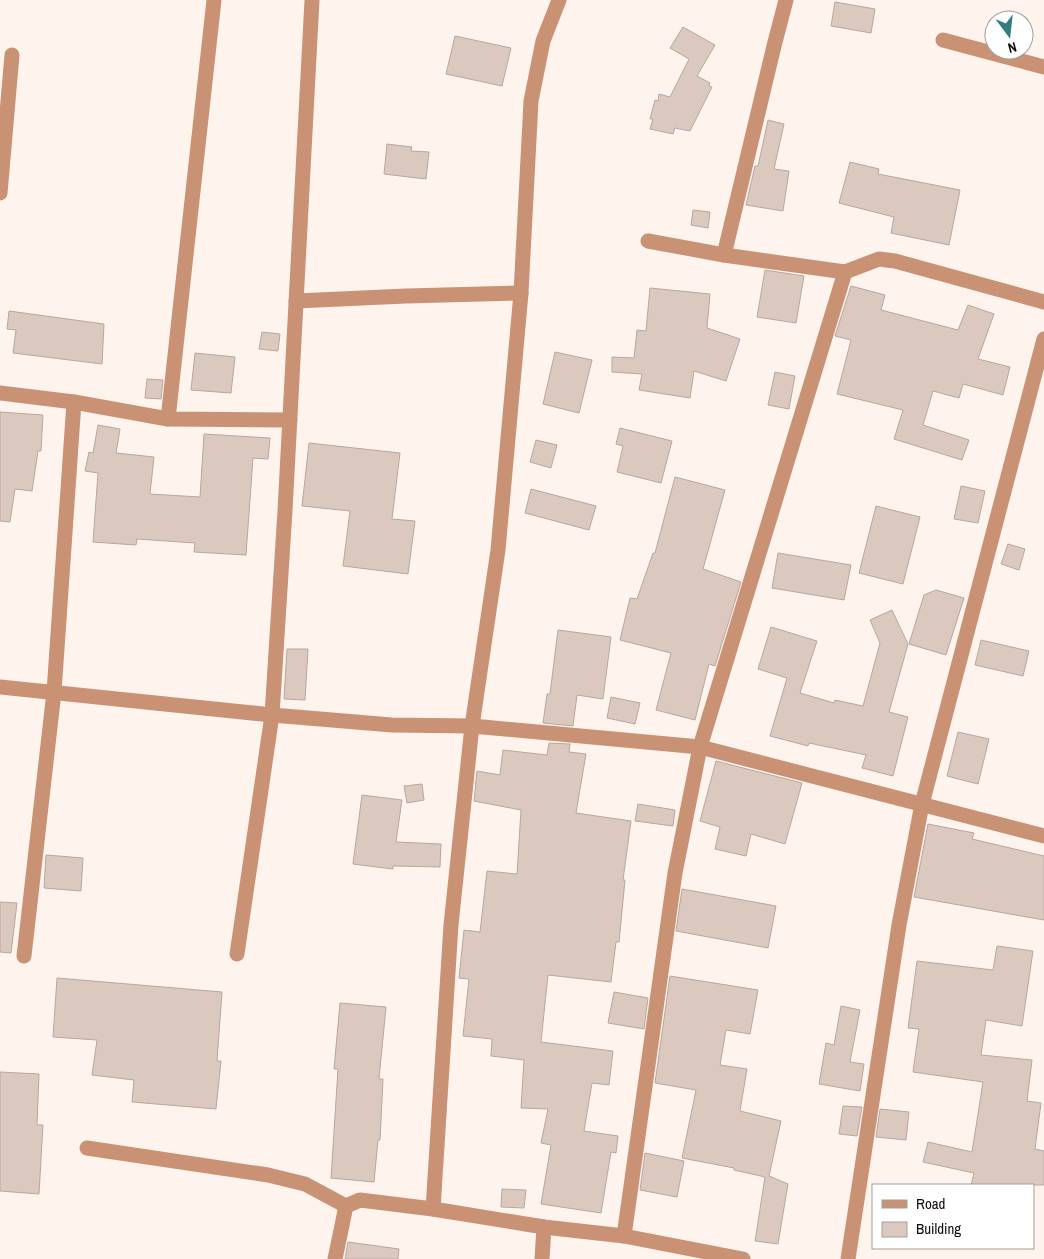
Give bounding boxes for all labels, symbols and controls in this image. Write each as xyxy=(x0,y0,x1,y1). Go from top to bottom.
north arrow xyxy=(984,10,1034,60)
text: N xyxy=(1006,38,1019,57)
legend xyxy=(872,1184,1034,1249)
text: Road xyxy=(916,1193,945,1214)
text: Building xyxy=(916,1218,961,1239)

